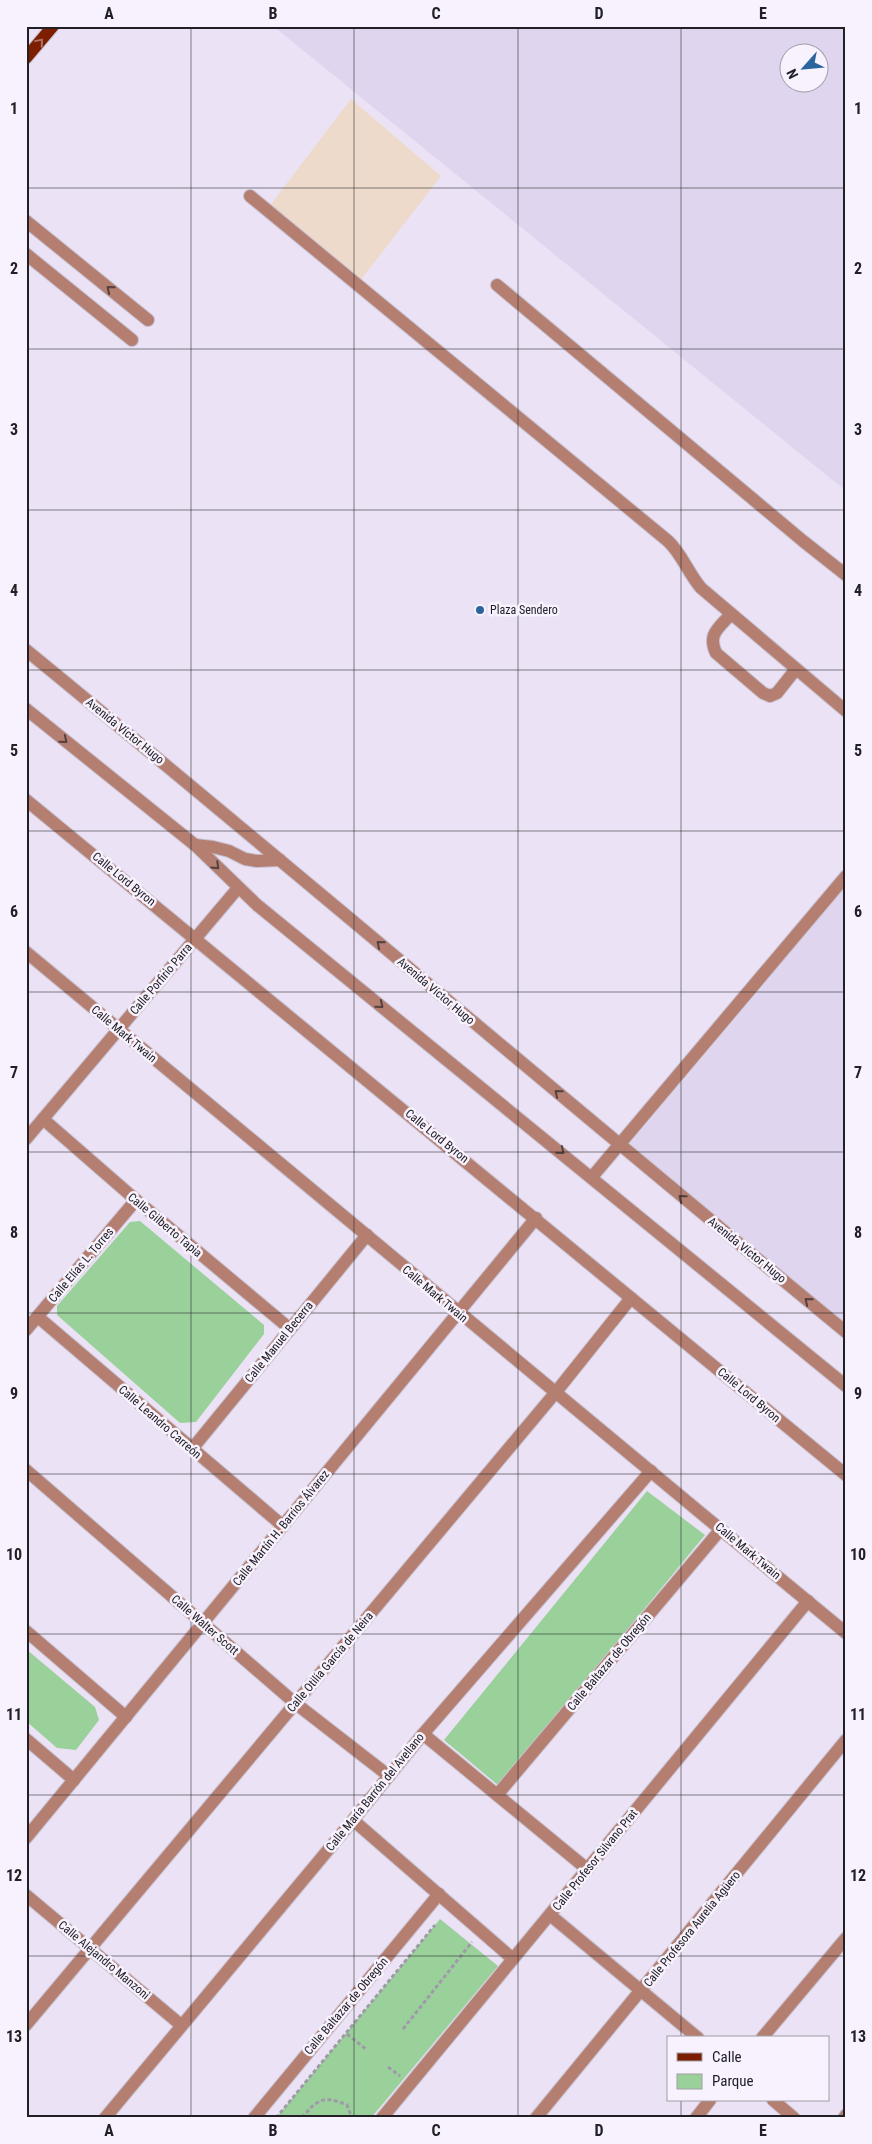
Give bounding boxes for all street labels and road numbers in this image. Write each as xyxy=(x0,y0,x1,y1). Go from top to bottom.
street label: Avenida Víctor Hugo xyxy=(83,695,167,767)
street label: Calle Lord Byron xyxy=(90,849,159,909)
street label: Calle Porfirio Parra xyxy=(127,940,195,1018)
street label: Avenida Víctor Hugo xyxy=(395,955,477,1027)
street label: Calle Mark Twain xyxy=(89,1003,160,1065)
street label: Calle Lord Byron xyxy=(403,1106,472,1166)
street label: Calle Gilberto Tapia xyxy=(125,1190,205,1260)
street label: Avenida Víctor Hugo xyxy=(705,1214,789,1286)
street label: Calle Elías L. Torres xyxy=(46,1225,116,1305)
street label: Calle Mark Twain xyxy=(400,1263,471,1325)
street label: Calle Manuel Becerra xyxy=(242,1298,316,1385)
street label: Calle Lord Byron xyxy=(715,1365,783,1425)
street label: Calle Leandro Carreón xyxy=(116,1382,204,1462)
street label: Calle Martín H. Barrios Álvarez xyxy=(229,1467,332,1589)
street label: Calle Mark Twain xyxy=(713,1520,784,1582)
street label: Calle Walter Scott xyxy=(169,1592,242,1658)
street label: Calle Otilia García de Neira xyxy=(284,1609,376,1715)
street label: Calle Baltazar de Obregón xyxy=(564,1610,654,1713)
street label: Calle María Barrón del Avellano xyxy=(323,1730,427,1854)
street label: Calle Profesor Silvano Prat xyxy=(550,1806,640,1913)
street label: Calle Profesora Aurelia Agüero xyxy=(641,1868,743,1990)
street label: Calle Alejandro Manzoni xyxy=(56,1918,152,2002)
street label: Calle Baltazar de Obregón xyxy=(301,1954,391,2057)

